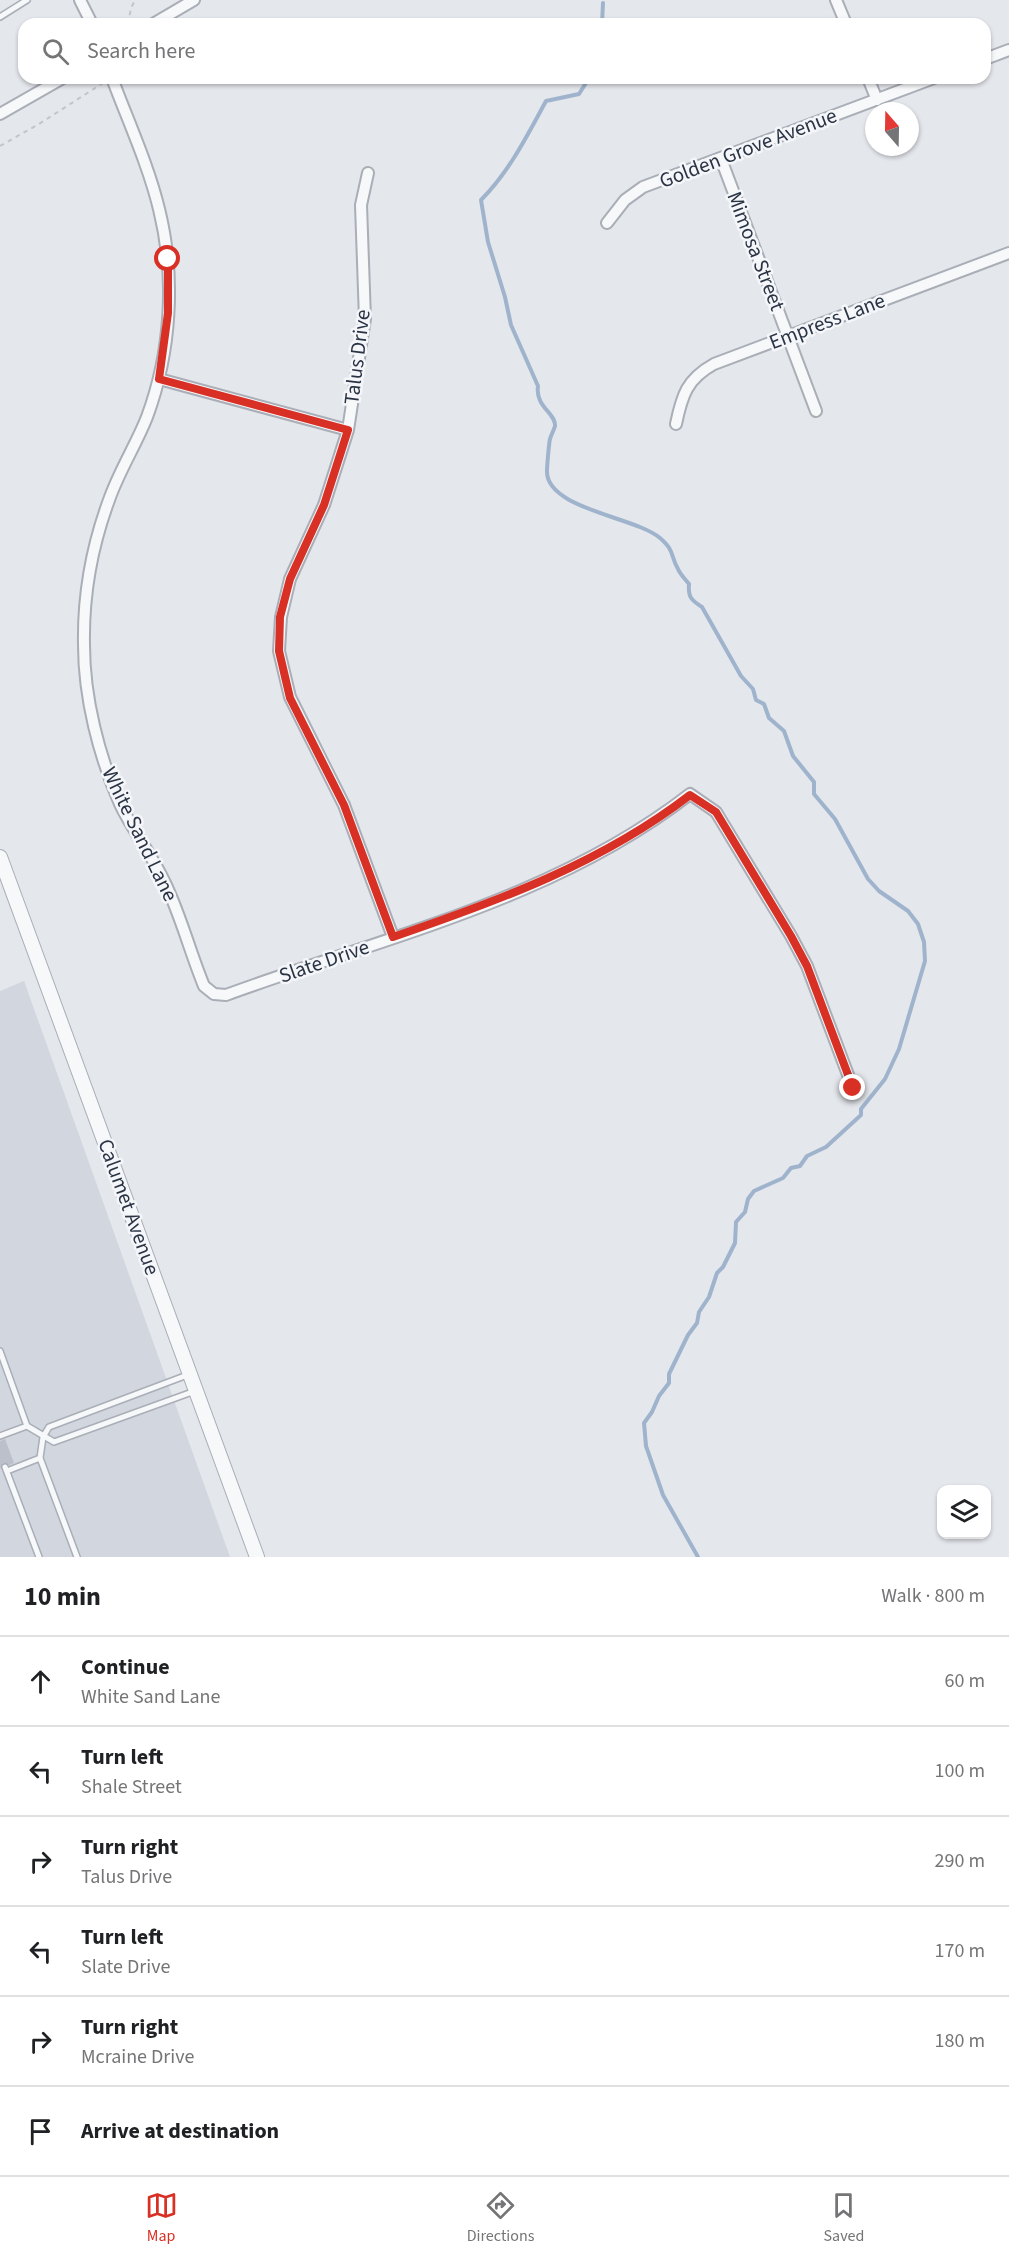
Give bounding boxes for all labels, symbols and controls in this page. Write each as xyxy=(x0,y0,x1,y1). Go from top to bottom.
search box xyxy=(18,18,991,84)
icon: search xyxy=(39,35,72,68)
text: Search here xyxy=(87,35,195,67)
street label: Golden Grove Avenue xyxy=(655,100,841,196)
north arrow xyxy=(865,102,919,156)
street label: Mimosa Street xyxy=(720,187,792,315)
route start xyxy=(154,245,180,271)
street label: Empress Lane xyxy=(765,285,889,357)
street label: Talus Drive xyxy=(336,308,378,406)
street label: White Sand Lane xyxy=(94,762,186,906)
street label: Slate Drive xyxy=(275,932,373,990)
route end xyxy=(839,1074,865,1100)
street label: Calumet Avenue xyxy=(90,1135,168,1279)
map controls xyxy=(937,1485,991,1539)
button: layers xyxy=(937,1485,991,1539)
text: 10 min xyxy=(24,1578,101,1615)
text: Walk · 800 m xyxy=(881,1582,985,1610)
text: Continue xyxy=(81,1651,170,1683)
icon: ahead xyxy=(24,1665,57,1698)
text: 60 m xyxy=(945,1667,985,1695)
text: White Sand Lane xyxy=(81,1683,220,1711)
text: Turn left xyxy=(81,1741,163,1773)
icon: left xyxy=(24,1755,57,1788)
text: 100 m xyxy=(935,1757,985,1785)
text: Shale Street xyxy=(81,1773,182,1801)
text: Turn right xyxy=(81,1831,178,1863)
icon: right xyxy=(24,1845,57,1878)
text: 290 m xyxy=(935,1847,985,1875)
text: Talus Drive xyxy=(81,1863,172,1891)
text: Turn left xyxy=(81,1921,163,1953)
icon: left xyxy=(24,1935,57,1968)
text: 170 m xyxy=(935,1937,985,1965)
text: Slate Drive xyxy=(81,1953,170,1981)
text: Turn right xyxy=(81,2011,178,2043)
icon: right xyxy=(24,2025,57,2058)
text: 180 m xyxy=(935,2027,985,2055)
text: Mcraine Drive xyxy=(81,2043,194,2071)
icon: arrive xyxy=(24,2115,57,2148)
text: Arrive at destination xyxy=(81,2115,279,2147)
tab: Map xyxy=(145,2189,178,2247)
tab: Directions xyxy=(467,2189,534,2247)
tab: Saved xyxy=(824,2189,864,2247)

